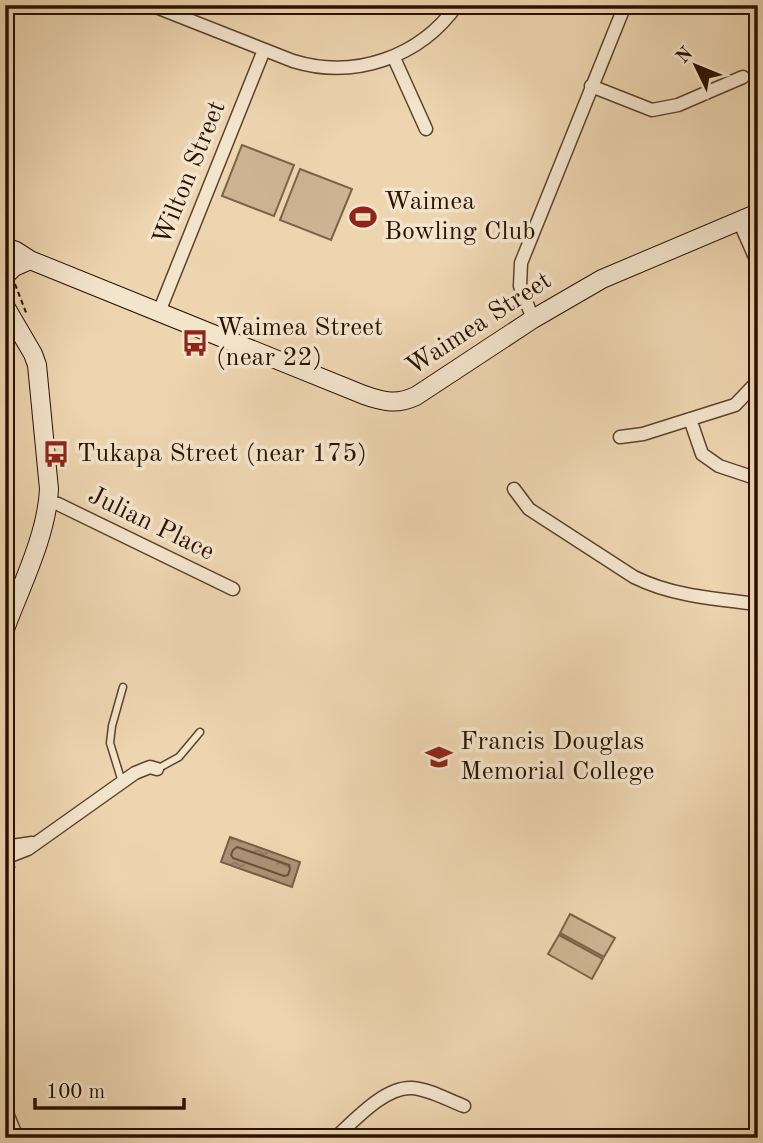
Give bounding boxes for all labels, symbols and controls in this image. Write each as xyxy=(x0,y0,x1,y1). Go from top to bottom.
north arrow xyxy=(662,32,732,102)
text: N xyxy=(673,44,698,68)
street label: Wilton Street xyxy=(149,97,231,249)
place label: Waimea Bowling Club xyxy=(384,189,536,245)
sports icon: Waimea Bowling Club xyxy=(348,202,378,232)
street label: Waimea Street xyxy=(402,268,556,380)
place label: Waimea Street (near 22) xyxy=(216,315,383,371)
bus stop icon: Waimea Street (near 22) xyxy=(180,328,210,358)
bus stop icon: Tukapa Street (near 175) xyxy=(41,439,71,469)
place label: Tukapa Street (near 175) xyxy=(77,441,367,467)
street label: Julian Place xyxy=(84,482,218,566)
place label: Francis Douglas Memorial College xyxy=(460,729,654,785)
school or university icon: Francis Douglas Memorial College xyxy=(424,742,454,772)
scale bar xyxy=(35,1066,184,1110)
text: 100 m xyxy=(46,1082,105,1103)

